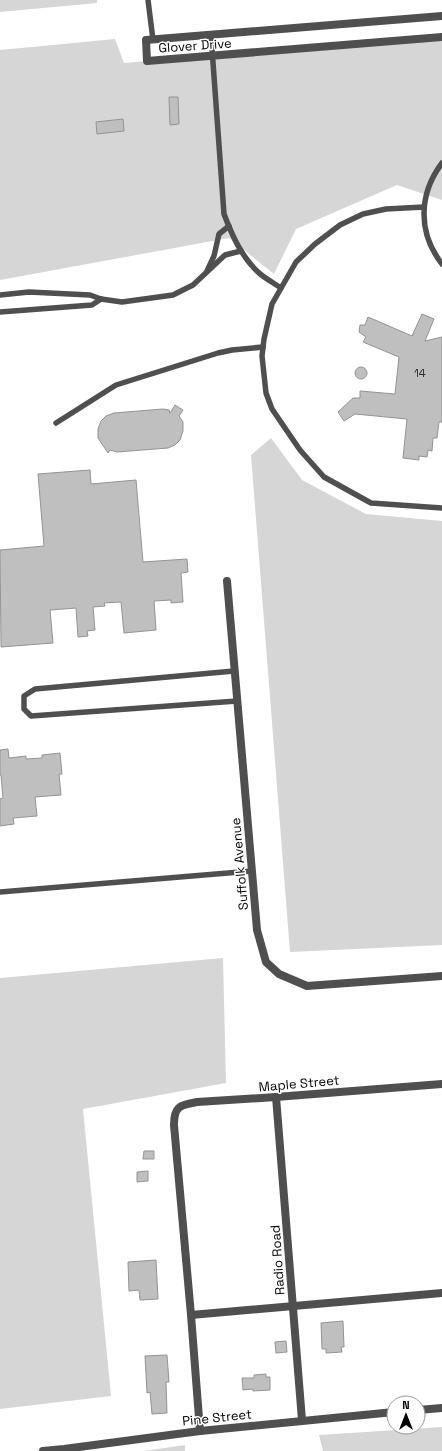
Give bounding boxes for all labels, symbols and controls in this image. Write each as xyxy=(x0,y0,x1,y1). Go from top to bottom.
street label: Glover Drive xyxy=(158,34,232,57)
house number: 14 xyxy=(414,366,426,380)
street label: Suffolk Avenue xyxy=(227,817,252,911)
street label: Maple Street xyxy=(258,1071,340,1095)
street label: Radio Road xyxy=(267,1224,288,1296)
north arrow xyxy=(386,1395,426,1435)
text: N xyxy=(402,1398,410,1412)
street label: Pine Street xyxy=(181,1405,253,1430)

